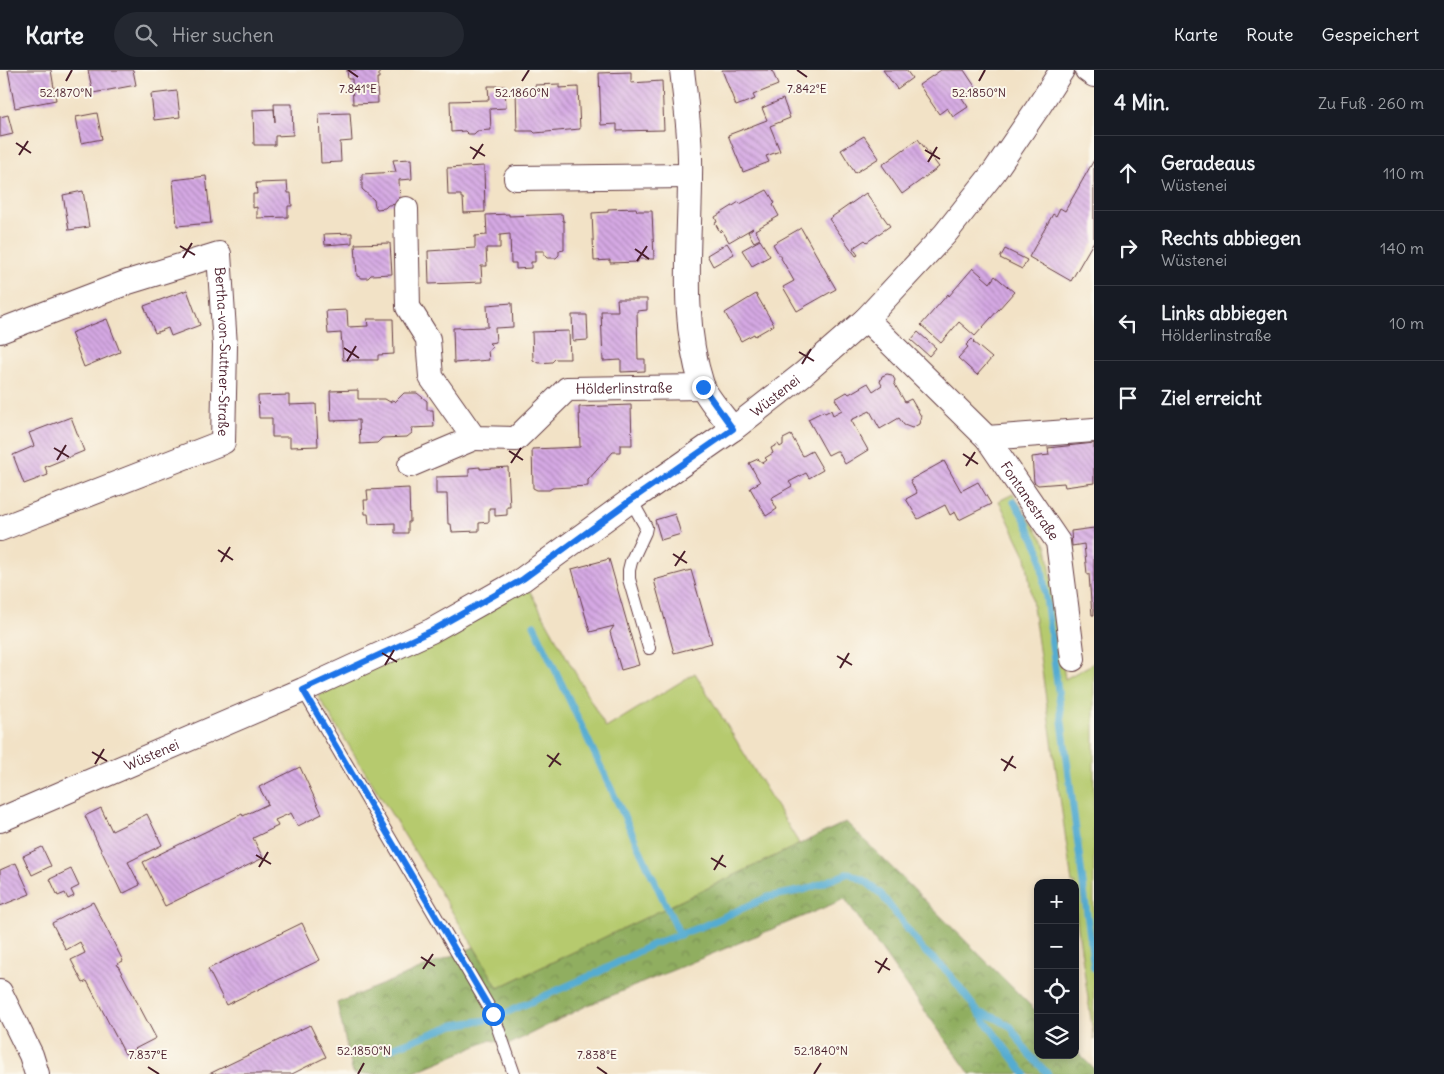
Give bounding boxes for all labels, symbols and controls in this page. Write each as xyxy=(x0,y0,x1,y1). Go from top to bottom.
search box xyxy=(114,12,464,57)
text: Karte xyxy=(25,20,84,50)
icon: search xyxy=(132,21,160,49)
text: Hier suchen xyxy=(172,23,274,47)
text: Karte xyxy=(1174,23,1218,46)
text: Route xyxy=(1246,23,1293,46)
text: Gespeichert xyxy=(1321,23,1419,46)
text: 7.841°E xyxy=(339,81,377,96)
text: 7.842°E xyxy=(787,81,827,96)
text: 52.1870°N xyxy=(39,85,93,100)
text: 52.1860°N xyxy=(495,85,549,100)
text: 52.1850°N xyxy=(952,85,1006,100)
text: 4 Min. xyxy=(1114,89,1169,116)
text: Zu Fuß · 260 m xyxy=(1318,93,1424,113)
text: Geradeaus xyxy=(1161,151,1255,175)
icon: ahead xyxy=(1114,159,1142,187)
text: 110 m xyxy=(1383,163,1424,183)
text: Wüstenei xyxy=(1161,175,1227,195)
text: Rechts abbiegen xyxy=(1161,226,1301,250)
icon: right xyxy=(1114,234,1142,262)
text: 140 m xyxy=(1380,238,1424,258)
text: Wüstenei xyxy=(1161,250,1227,270)
street label: Bertha-von-Suttner-Straße xyxy=(211,266,234,437)
text: Links abbiegen xyxy=(1161,301,1288,325)
icon: left xyxy=(1114,309,1142,337)
text: 10 m xyxy=(1389,313,1424,333)
text: Hölderlinstraße xyxy=(1161,325,1271,345)
street label: Wüstenei xyxy=(747,371,803,421)
route end xyxy=(692,376,715,399)
street label: Hölderlinstraße xyxy=(576,378,673,398)
icon: arrive xyxy=(1114,384,1142,412)
text: Ziel erreicht xyxy=(1161,386,1262,410)
street label: Fontanestraße xyxy=(997,458,1063,544)
street label: Wüstenei xyxy=(121,735,182,775)
map controls xyxy=(1034,879,1079,1059)
button: + xyxy=(1034,879,1079,924)
button: − xyxy=(1034,924,1079,969)
button: locate xyxy=(1034,969,1079,1014)
route start xyxy=(482,1003,505,1026)
button: layers xyxy=(1034,1014,1079,1059)
text: 52.1850°N xyxy=(337,1043,391,1058)
text: 52.1840°N xyxy=(794,1043,848,1058)
text: 7.837°E xyxy=(128,1047,168,1062)
text: 7.838°E xyxy=(577,1047,617,1062)

